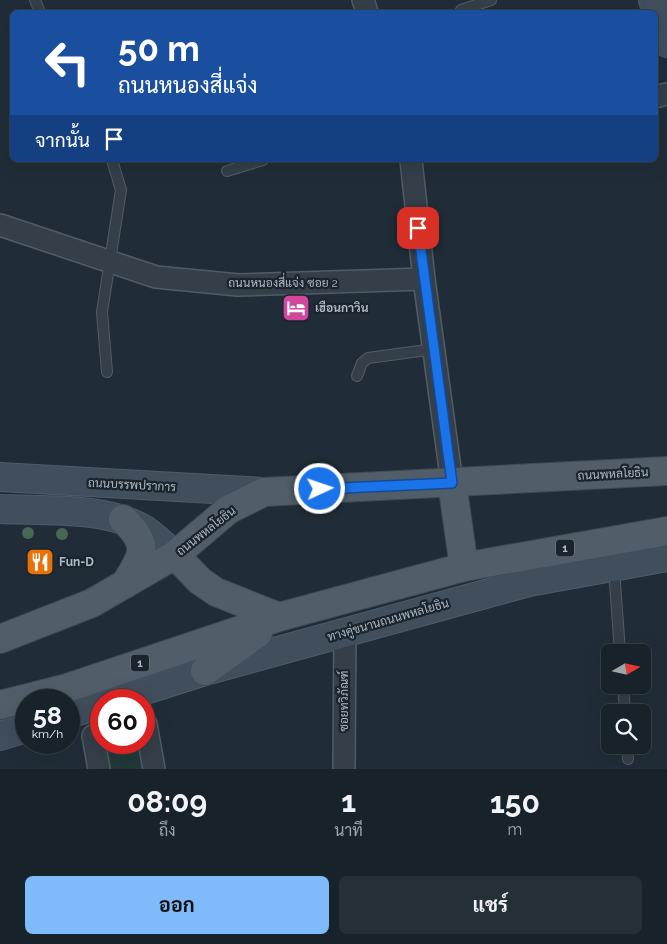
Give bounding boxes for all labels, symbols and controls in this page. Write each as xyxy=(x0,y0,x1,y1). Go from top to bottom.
text: 50 m xyxy=(118,28,200,69)
icon: left xyxy=(35,30,100,95)
text: ถนนหนองสี่แจ่ง xyxy=(118,72,257,98)
icon: arrive xyxy=(100,125,128,153)
text: จากนั้น xyxy=(35,129,90,151)
pin xyxy=(397,207,439,249)
icon: arrive xyxy=(404,214,432,242)
street label: ถนนหนองสี่แจ่ง ซอย 2 xyxy=(228,272,338,290)
hotel icon: เฮือนกาวิน xyxy=(281,293,311,323)
place label: เฮือนกาวิน xyxy=(315,300,369,315)
position arrow xyxy=(293,462,345,514)
street label: ถนนพหลโยธิน xyxy=(577,464,649,483)
street label: ถนนบรรพปราการ xyxy=(88,476,177,494)
street label: ถนนพหลโยธิน xyxy=(173,503,239,558)
road number: 1 xyxy=(556,540,574,556)
restaurant icon: Fun-D xyxy=(25,547,55,577)
place label: Fun-D xyxy=(59,555,94,569)
street label: ทางคู่ขนานถนนพหลโยธิน xyxy=(325,595,451,645)
north arrow xyxy=(601,644,651,694)
map controls xyxy=(601,644,651,754)
road number: 1 xyxy=(131,654,149,671)
street label: ซอยทวิภัณฑ์ xyxy=(336,670,351,732)
speed limit sign: 60 xyxy=(90,689,155,754)
text: 58 xyxy=(33,700,62,730)
button: search xyxy=(601,704,651,754)
text: km/h xyxy=(32,727,63,741)
text: 08:09 xyxy=(127,784,207,819)
text: 1 xyxy=(341,784,356,819)
text: 150 xyxy=(490,785,540,820)
text: m xyxy=(508,820,522,839)
text: ถึง xyxy=(159,821,175,840)
text: นาที xyxy=(334,821,363,840)
button: ออก xyxy=(25,876,329,934)
button: แชร์ xyxy=(339,876,642,934)

